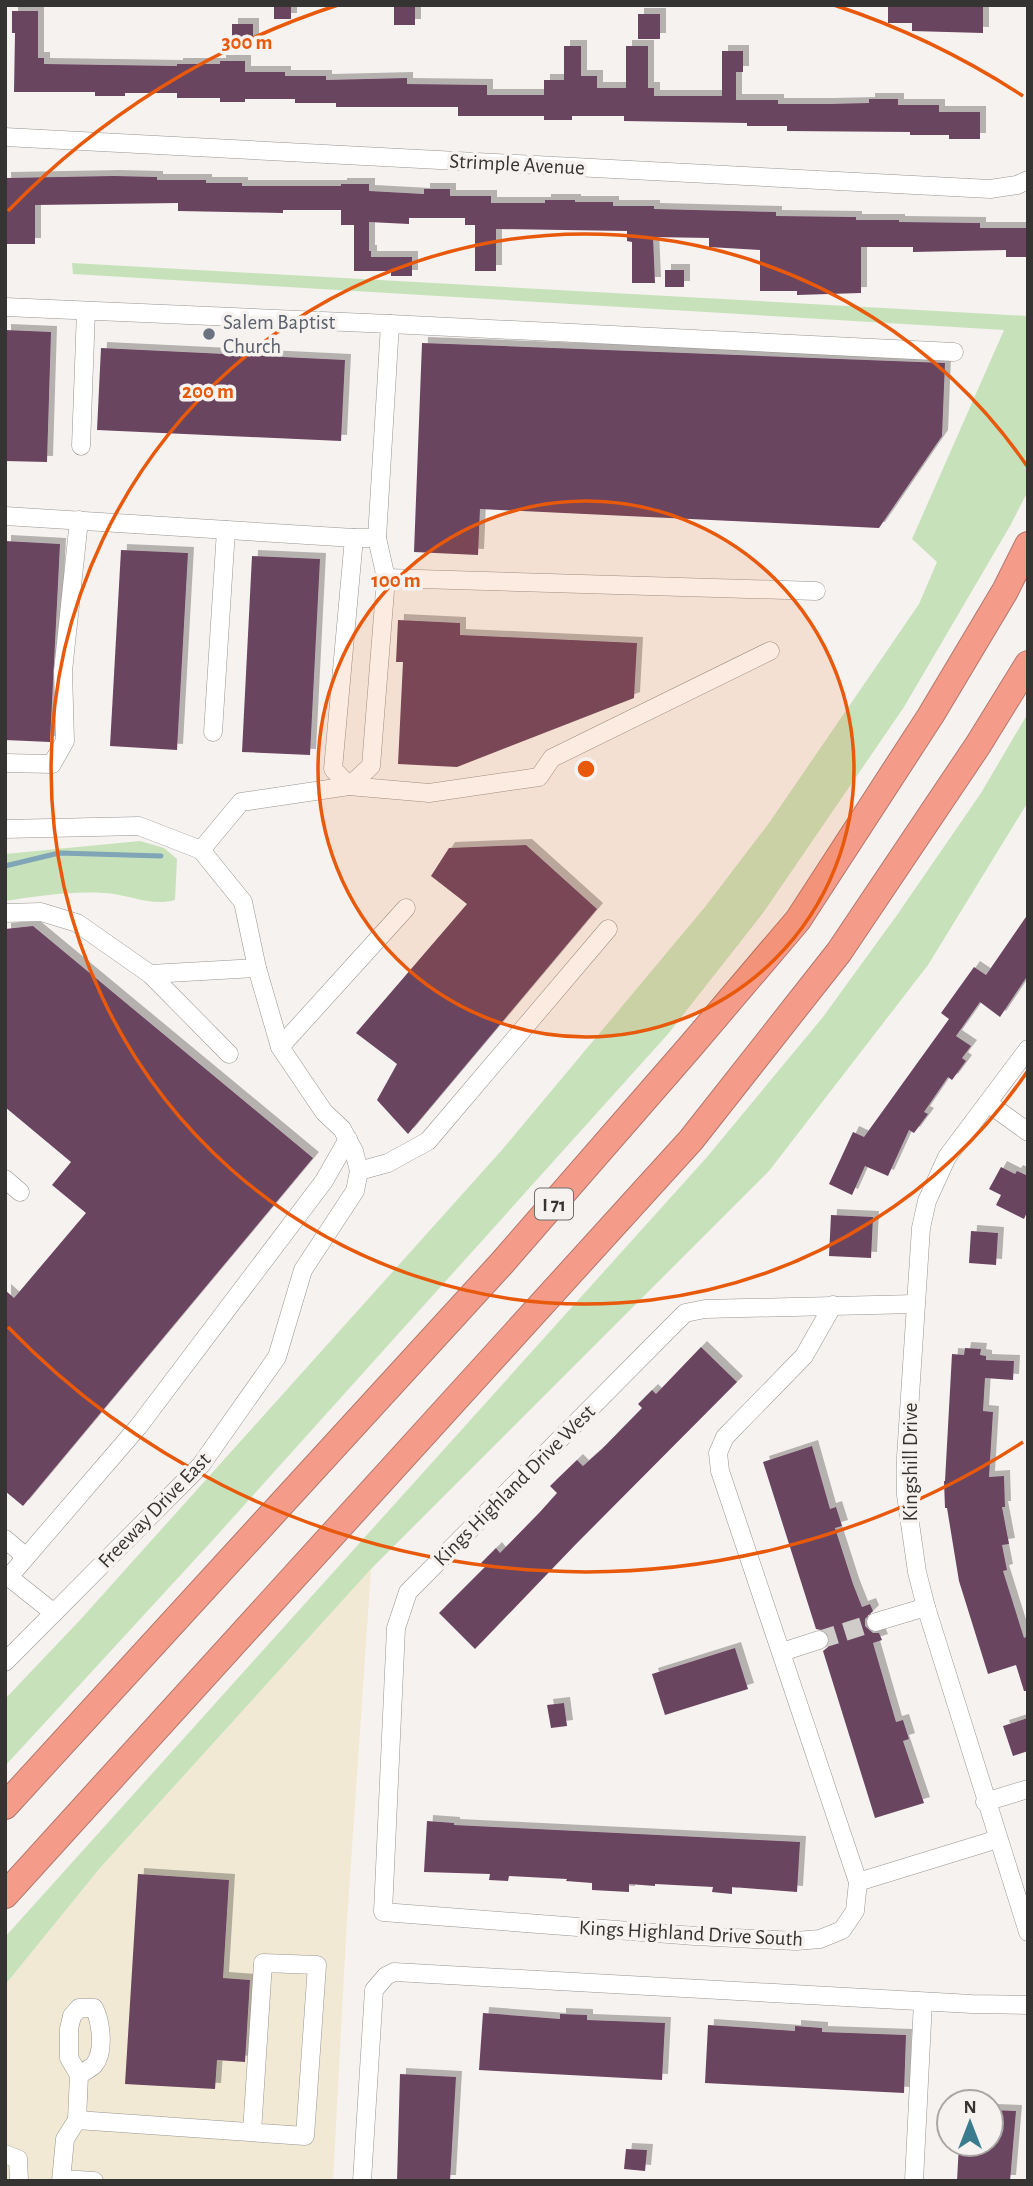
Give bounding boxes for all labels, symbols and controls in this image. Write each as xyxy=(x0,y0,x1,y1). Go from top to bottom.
text: 300 m xyxy=(221,32,273,53)
street label: Strimple Avenue xyxy=(449,150,585,179)
place label: Salem Baptist Church xyxy=(223,312,336,357)
marker: Salem Baptist Church xyxy=(201,326,217,342)
text: 200 m xyxy=(182,381,234,402)
text: 100 m xyxy=(371,570,421,591)
centre of rings xyxy=(574,757,598,781)
road number: I 71 xyxy=(535,1188,573,1220)
street label: Kings Highland Drive West xyxy=(430,1400,599,1570)
street label: Kingshill Drive xyxy=(900,1403,921,1521)
street label: Freeway Drive East xyxy=(94,1448,215,1572)
street label: Kings Highland Drive South xyxy=(578,1917,804,1950)
north arrow xyxy=(935,2088,1005,2158)
text: N xyxy=(963,2098,977,2117)

